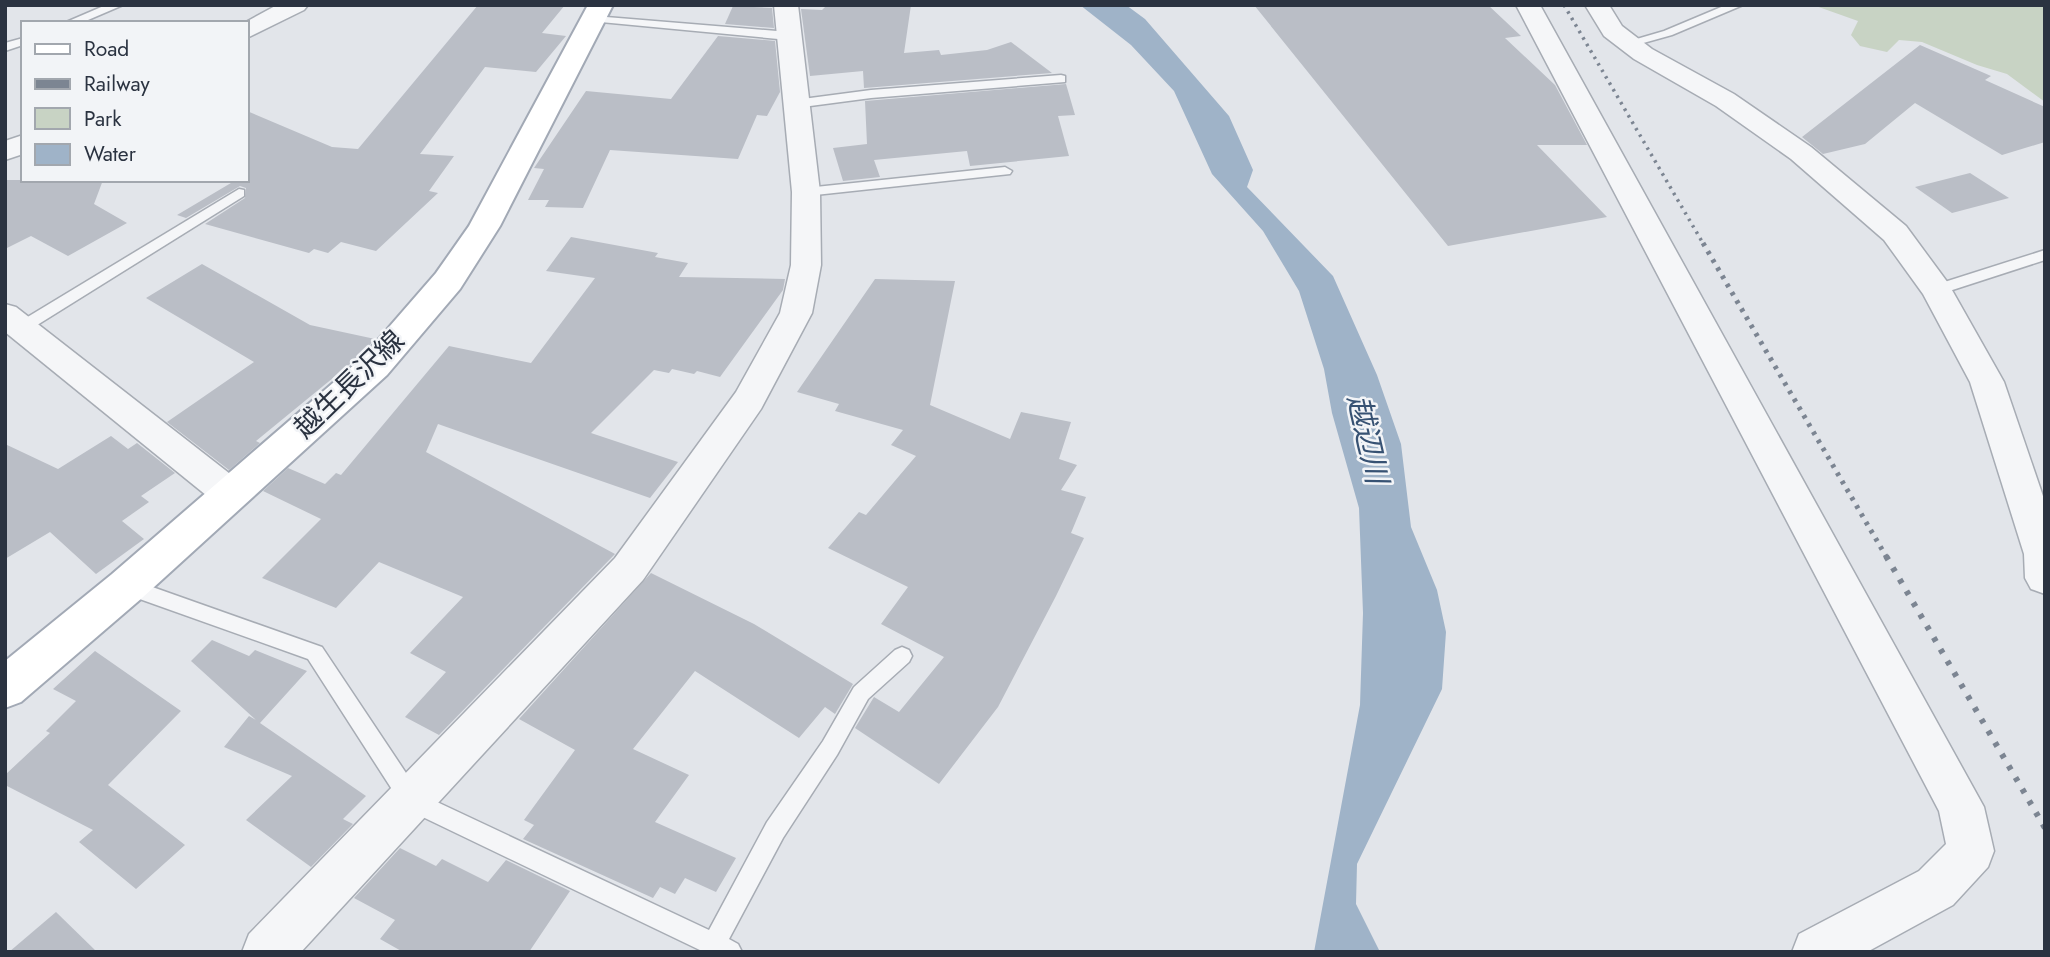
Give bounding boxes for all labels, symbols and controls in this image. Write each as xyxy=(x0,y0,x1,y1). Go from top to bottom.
legend xyxy=(21,21,248,182)
text: Road xyxy=(84,34,129,64)
text: Railway xyxy=(84,69,150,99)
text: Park xyxy=(84,104,122,134)
text: Water xyxy=(84,139,137,169)
street label: 越生長沢線 xyxy=(284,321,414,447)
water label: 越辺川 xyxy=(1337,390,1400,491)

